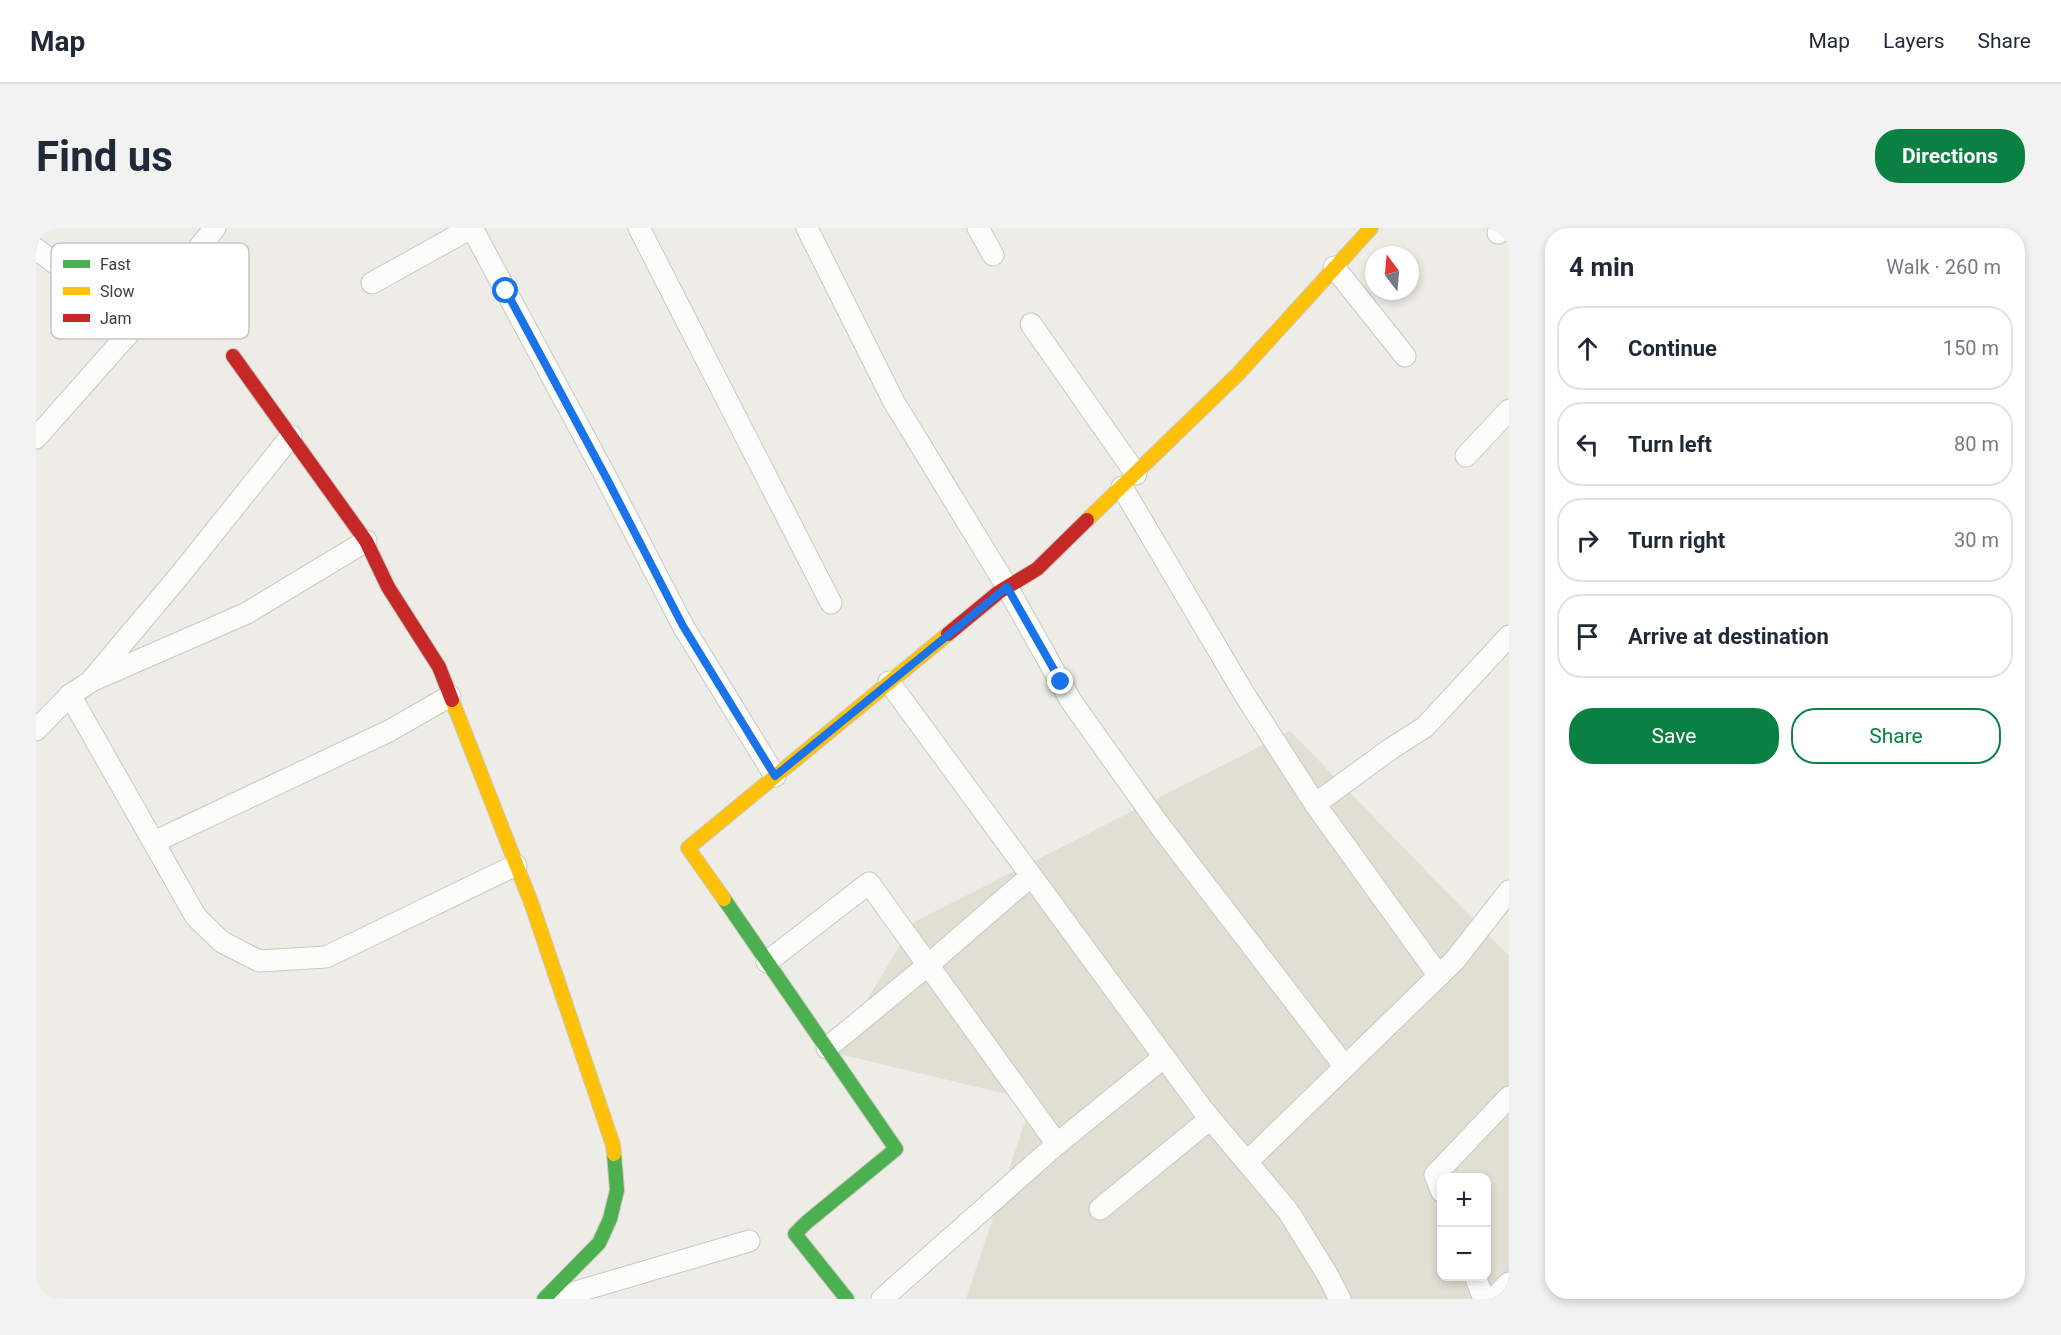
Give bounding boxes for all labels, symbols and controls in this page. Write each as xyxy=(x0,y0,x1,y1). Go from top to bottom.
text: Map xyxy=(30,25,85,58)
text: Map xyxy=(1808,29,1850,53)
text: Layers xyxy=(1883,29,1944,53)
text: Share xyxy=(1977,29,2031,53)
button: Directions xyxy=(1875,129,2025,183)
text: Find us xyxy=(36,132,173,181)
legend xyxy=(51,243,249,339)
north arrow xyxy=(1365,246,1419,300)
text: 4 min xyxy=(1569,252,1634,282)
text: Fast xyxy=(100,255,131,274)
text: Walk · 260 m xyxy=(1886,255,2001,279)
route start xyxy=(492,277,518,303)
text: Slow xyxy=(100,282,135,301)
text: Jam xyxy=(100,309,132,328)
icon: ahead xyxy=(1571,332,1604,365)
text: Continue xyxy=(1628,336,1717,361)
text: 150 m xyxy=(1943,336,1999,360)
icon: left xyxy=(1571,428,1604,461)
text: Turn left xyxy=(1628,432,1712,457)
text: 80 m xyxy=(1954,432,1999,456)
icon: right xyxy=(1571,524,1604,557)
text: Turn right xyxy=(1628,528,1725,553)
text: 30 m xyxy=(1954,528,1999,552)
icon: arrive xyxy=(1571,620,1604,653)
text: Arrive at destination xyxy=(1628,624,1829,649)
route end xyxy=(1047,668,1073,694)
button: Save xyxy=(1569,708,1779,764)
button: Share xyxy=(1791,708,2001,764)
map controls xyxy=(1437,1173,1491,1281)
button: + xyxy=(1437,1173,1491,1227)
button: − xyxy=(1437,1227,1491,1281)

